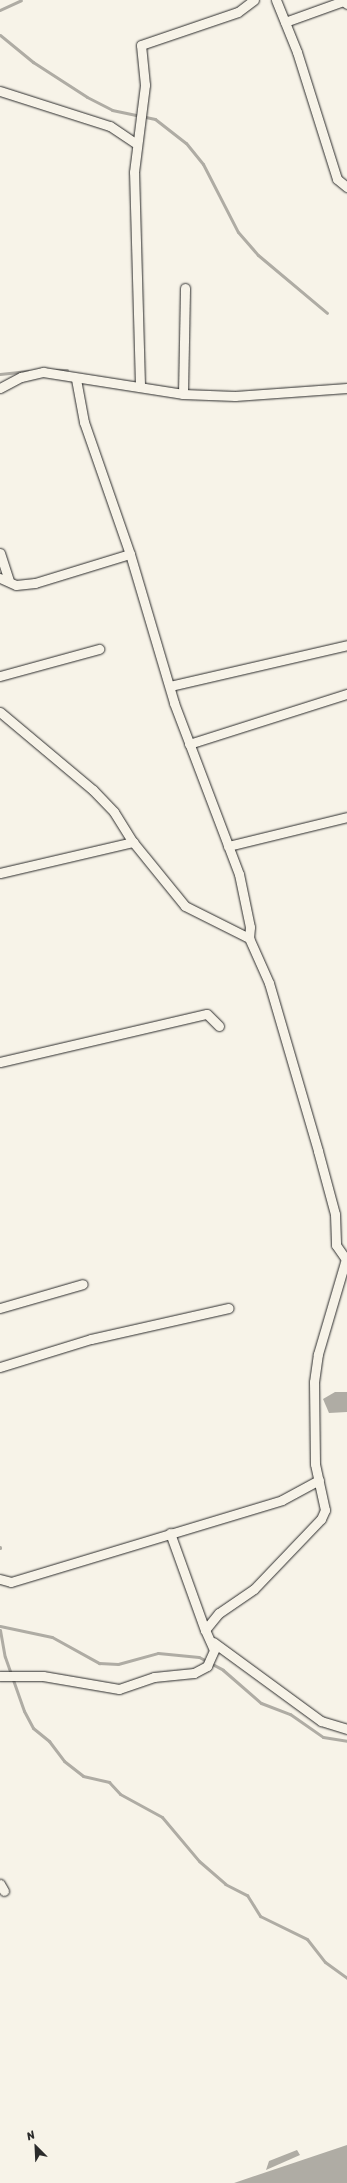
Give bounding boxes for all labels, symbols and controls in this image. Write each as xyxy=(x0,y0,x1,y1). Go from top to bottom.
text: N xyxy=(24,2125,38,2146)
north arrow xyxy=(16,2127,56,2167)

